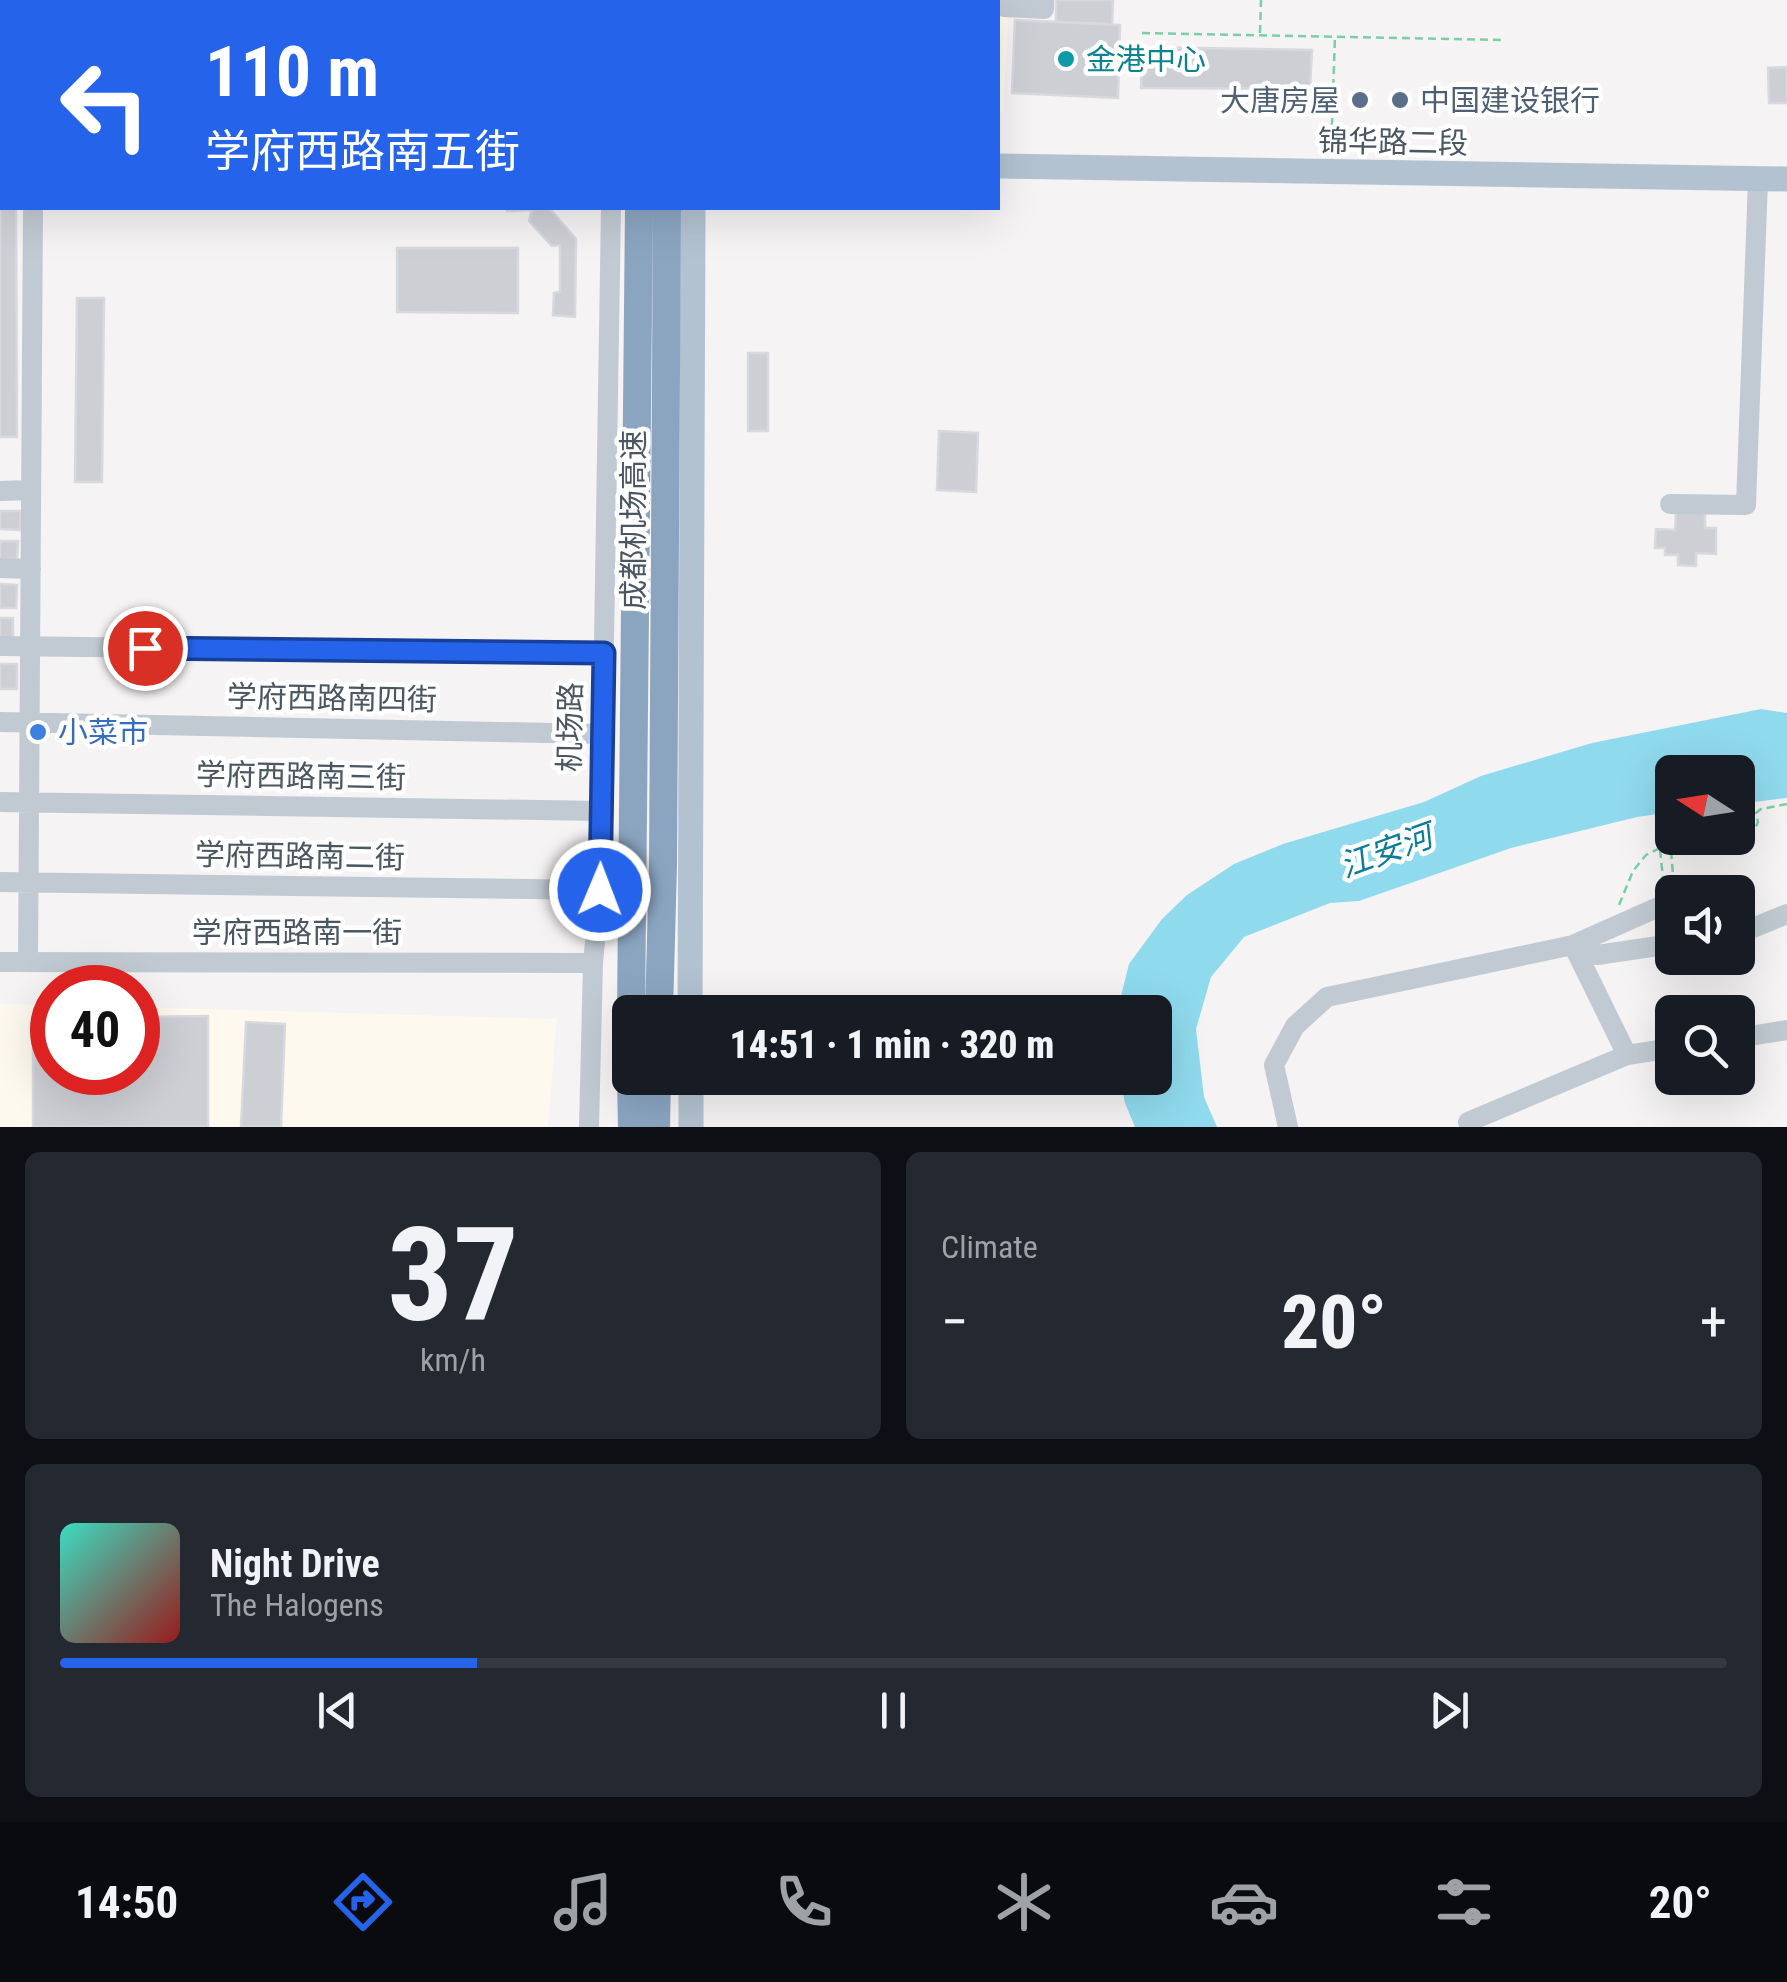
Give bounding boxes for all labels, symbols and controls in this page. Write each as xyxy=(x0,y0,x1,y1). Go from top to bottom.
text: 110 m xyxy=(205,31,379,113)
icon: left xyxy=(40,40,170,170)
place label: 金港中心 xyxy=(1086,42,1206,77)
marker: 金港中心 xyxy=(1055,48,1077,70)
place label: 大唐房屋 xyxy=(1220,83,1340,118)
place label: 中国建设银行 xyxy=(1420,83,1600,118)
marker: 大唐房屋 xyxy=(1349,89,1371,111)
marker: 中国建设银行 xyxy=(1389,89,1411,111)
street label: 锦华路二段 xyxy=(1318,123,1468,161)
text: 学府西路南五街 xyxy=(205,125,520,178)
street label: 成都机场高速 xyxy=(616,430,651,610)
pin xyxy=(103,606,188,691)
icon: arrive xyxy=(118,621,173,676)
street label: 学府西路南四街 xyxy=(227,679,437,717)
street label: 机场路 xyxy=(552,682,588,772)
place label: 小菜市 xyxy=(58,715,148,750)
marker: 小菜市 xyxy=(27,721,49,743)
north arrow xyxy=(1655,755,1755,855)
map controls xyxy=(1655,755,1755,1095)
street label: 学府西路南三街 xyxy=(196,757,406,795)
water label: 江安河 xyxy=(1334,815,1443,885)
street label: 学府西路南二街 xyxy=(195,837,405,875)
position arrow xyxy=(548,838,652,942)
button: sound xyxy=(1655,875,1755,975)
street label: 学府西路南一街 xyxy=(192,915,402,950)
speed limit sign: 40 xyxy=(30,965,160,1095)
button: search xyxy=(1655,995,1755,1095)
text: 14:51 · 1 min · 320 m xyxy=(730,1023,1054,1067)
text: 37 xyxy=(387,1199,519,1352)
text: Climate xyxy=(941,1228,1038,1266)
text: 20° xyxy=(1281,1278,1387,1366)
text: − xyxy=(941,1290,969,1354)
text: + xyxy=(1700,1290,1727,1354)
text: km/h xyxy=(420,1341,486,1379)
text: Night Drive xyxy=(210,1542,380,1586)
text: The Halogens xyxy=(210,1586,384,1624)
icon: previous xyxy=(310,1683,365,1738)
icon: pause xyxy=(866,1683,921,1738)
icon: next xyxy=(1422,1683,1477,1738)
icon: directions xyxy=(328,1867,398,1937)
icon: music xyxy=(548,1867,618,1937)
icon: phone xyxy=(769,1867,839,1937)
icon: climate xyxy=(989,1867,1059,1937)
icon: car xyxy=(1209,1867,1279,1937)
icon: filters xyxy=(1429,1867,1499,1937)
text: 14:50 xyxy=(75,1876,178,1929)
text: 20° xyxy=(1649,1876,1712,1929)

